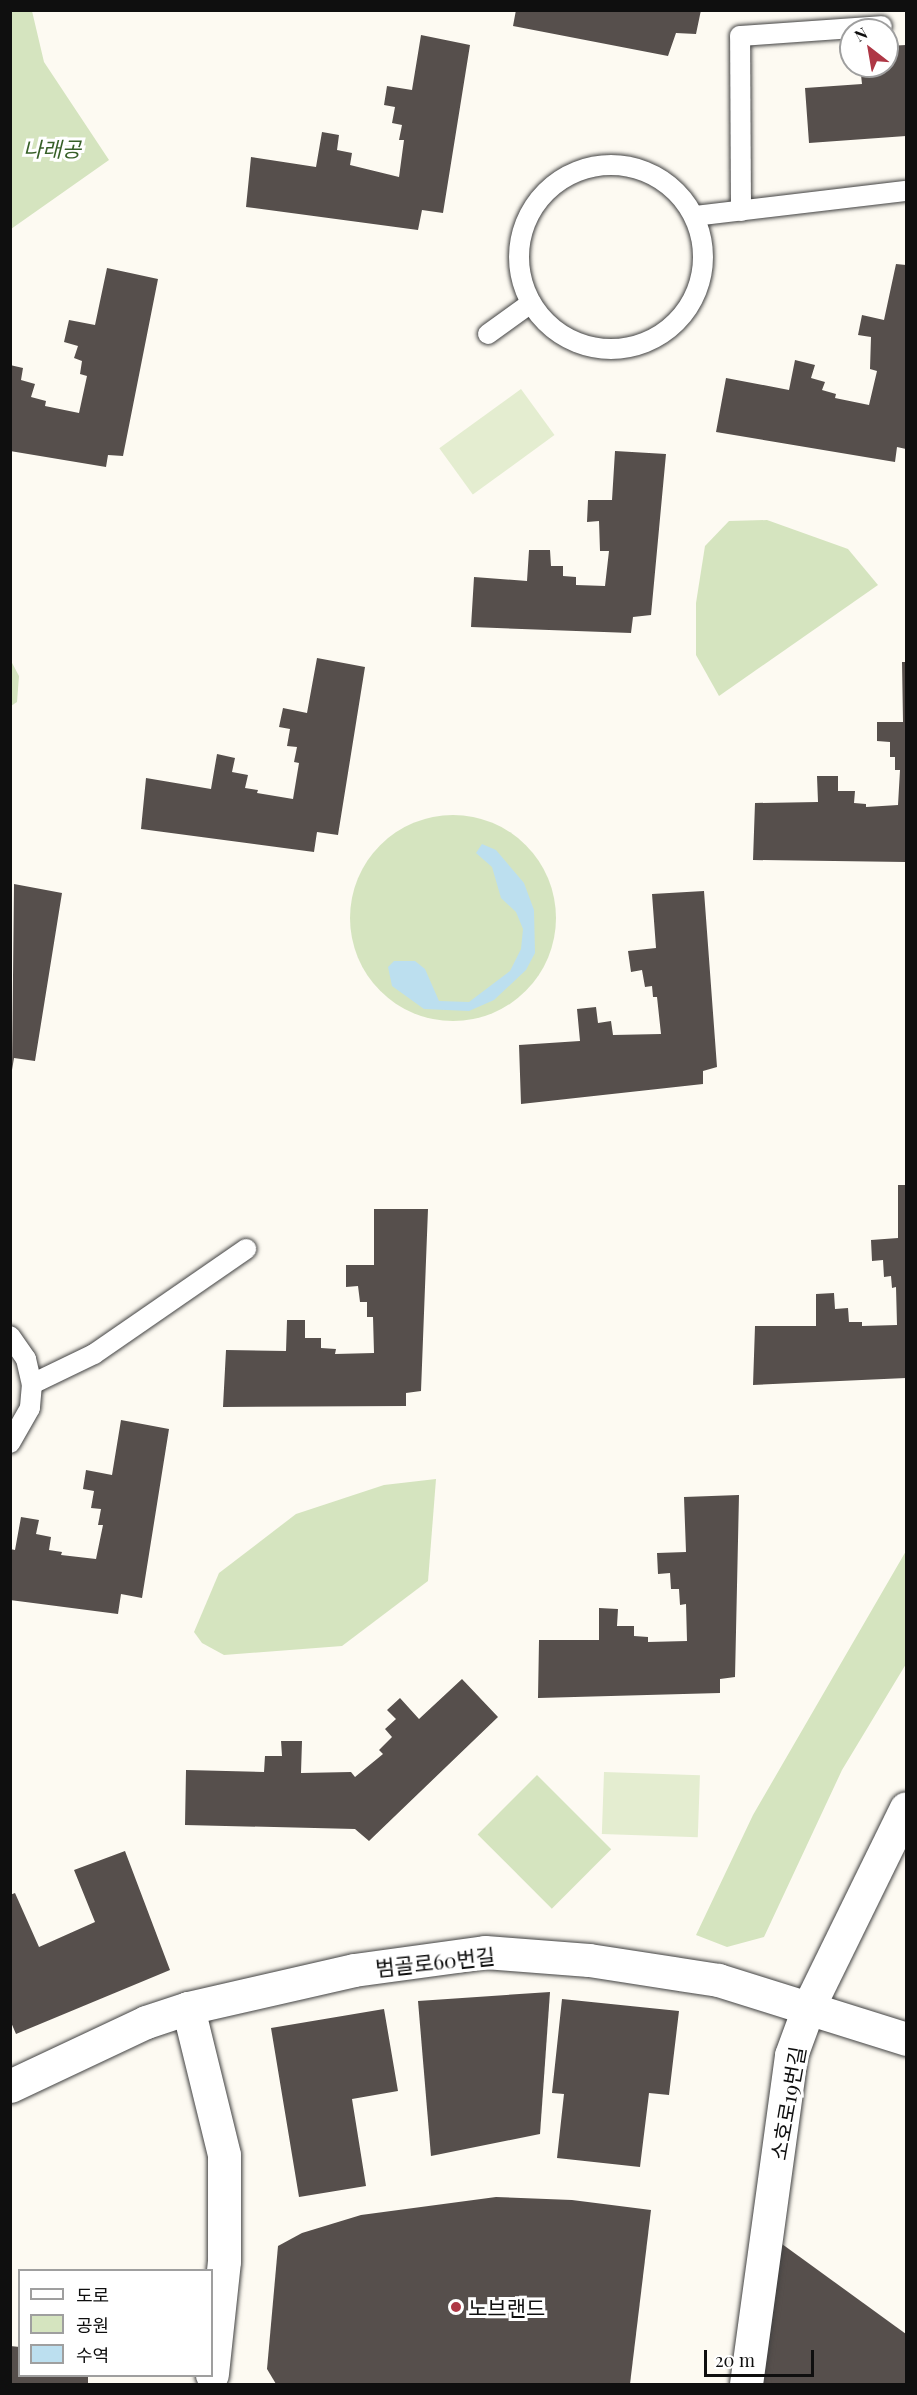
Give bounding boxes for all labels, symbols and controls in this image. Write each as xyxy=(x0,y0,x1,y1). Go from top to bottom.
north arrow xyxy=(839,18,899,78)
text: N xyxy=(850,22,871,46)
park label: 나래공 xyxy=(23,135,81,161)
street label: 범골로60번길 xyxy=(374,1942,496,1980)
street label: 소호로19번길 xyxy=(765,2044,809,2162)
legend xyxy=(18,2269,213,2377)
text: 도로 xyxy=(76,2283,109,2307)
place label: 노브랜드 xyxy=(468,2294,545,2320)
marker: 노브랜드 xyxy=(449,2300,463,2314)
text: 공원 xyxy=(76,2313,109,2337)
scale bar xyxy=(707,2338,816,2376)
text: 수역 xyxy=(76,2343,109,2367)
text: 20 m xyxy=(715,2348,755,2372)

